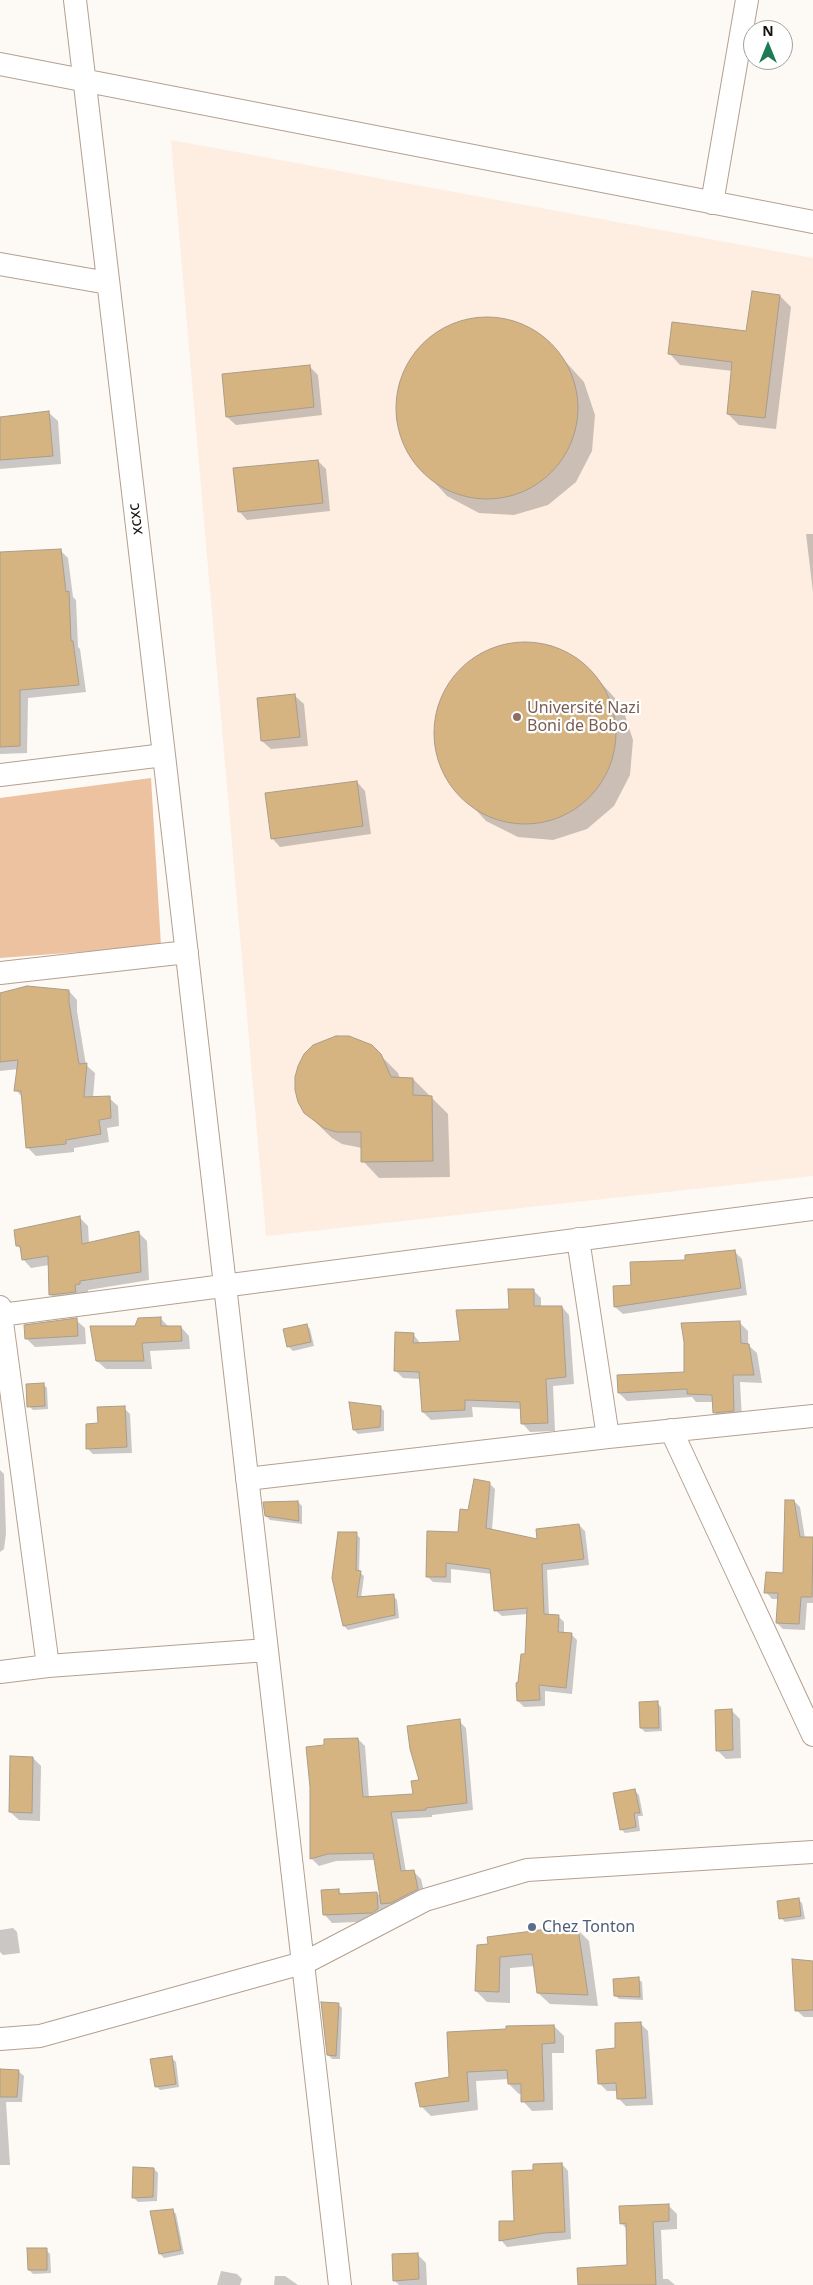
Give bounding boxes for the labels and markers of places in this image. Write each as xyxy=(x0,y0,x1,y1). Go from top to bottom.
place label: Université Nazi Boni de Bobo xyxy=(527,698,640,736)
marker: Université Nazi Boni de Bobo xyxy=(511,711,523,723)
place label: Chez Tonton xyxy=(542,1917,635,1937)
marker: Chez Tonton xyxy=(526,1921,538,1933)

